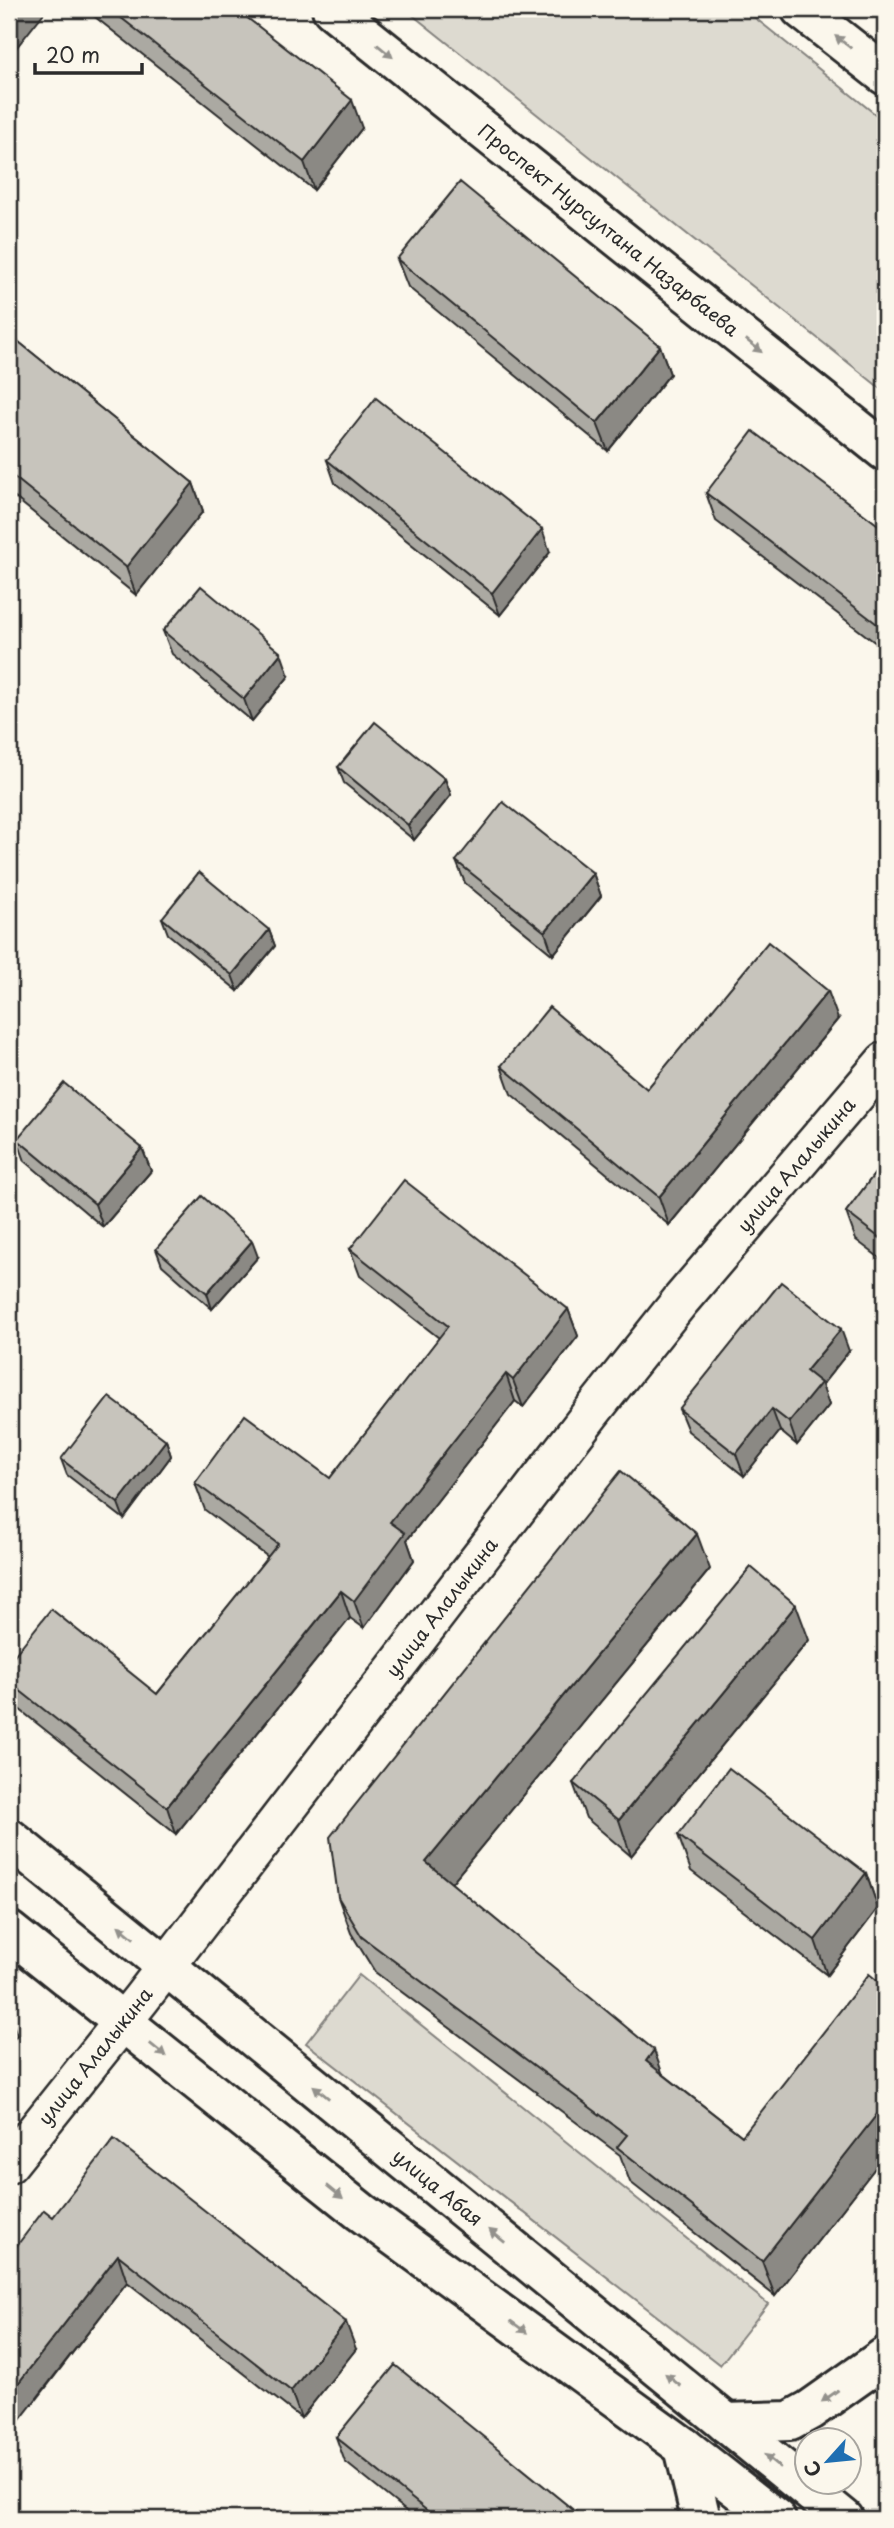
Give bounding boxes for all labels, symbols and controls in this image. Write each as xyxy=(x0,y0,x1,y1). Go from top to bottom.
scale bar xyxy=(35,32,142,76)
one-way arrow xyxy=(835,34,853,49)
text: 20 m xyxy=(46,38,100,70)
one-way arrow xyxy=(376,44,394,59)
street label: Проспект Нурсултана Назарбаева xyxy=(473,116,746,342)
one-way arrow xyxy=(745,339,763,354)
street label: улица Алалыкина xyxy=(730,1091,861,1238)
street label: улица Алалыкина xyxy=(378,1531,504,1682)
one-way arrow xyxy=(117,1925,135,1940)
street label: улица Алалыкина xyxy=(31,1981,158,2130)
one-way arrow xyxy=(148,2043,166,2058)
one-way arrow xyxy=(312,2084,330,2099)
street label: улица Абая xyxy=(387,2141,489,2232)
one-way arrow xyxy=(326,2185,344,2200)
one-way arrow xyxy=(488,2228,506,2243)
one-way arrow xyxy=(509,2320,528,2334)
one-way arrow xyxy=(664,2373,681,2388)
one-way arrow xyxy=(821,2389,839,2403)
north arrow xyxy=(792,2426,862,2496)
one-way arrow xyxy=(763,2453,781,2468)
text: С xyxy=(796,2456,828,2482)

